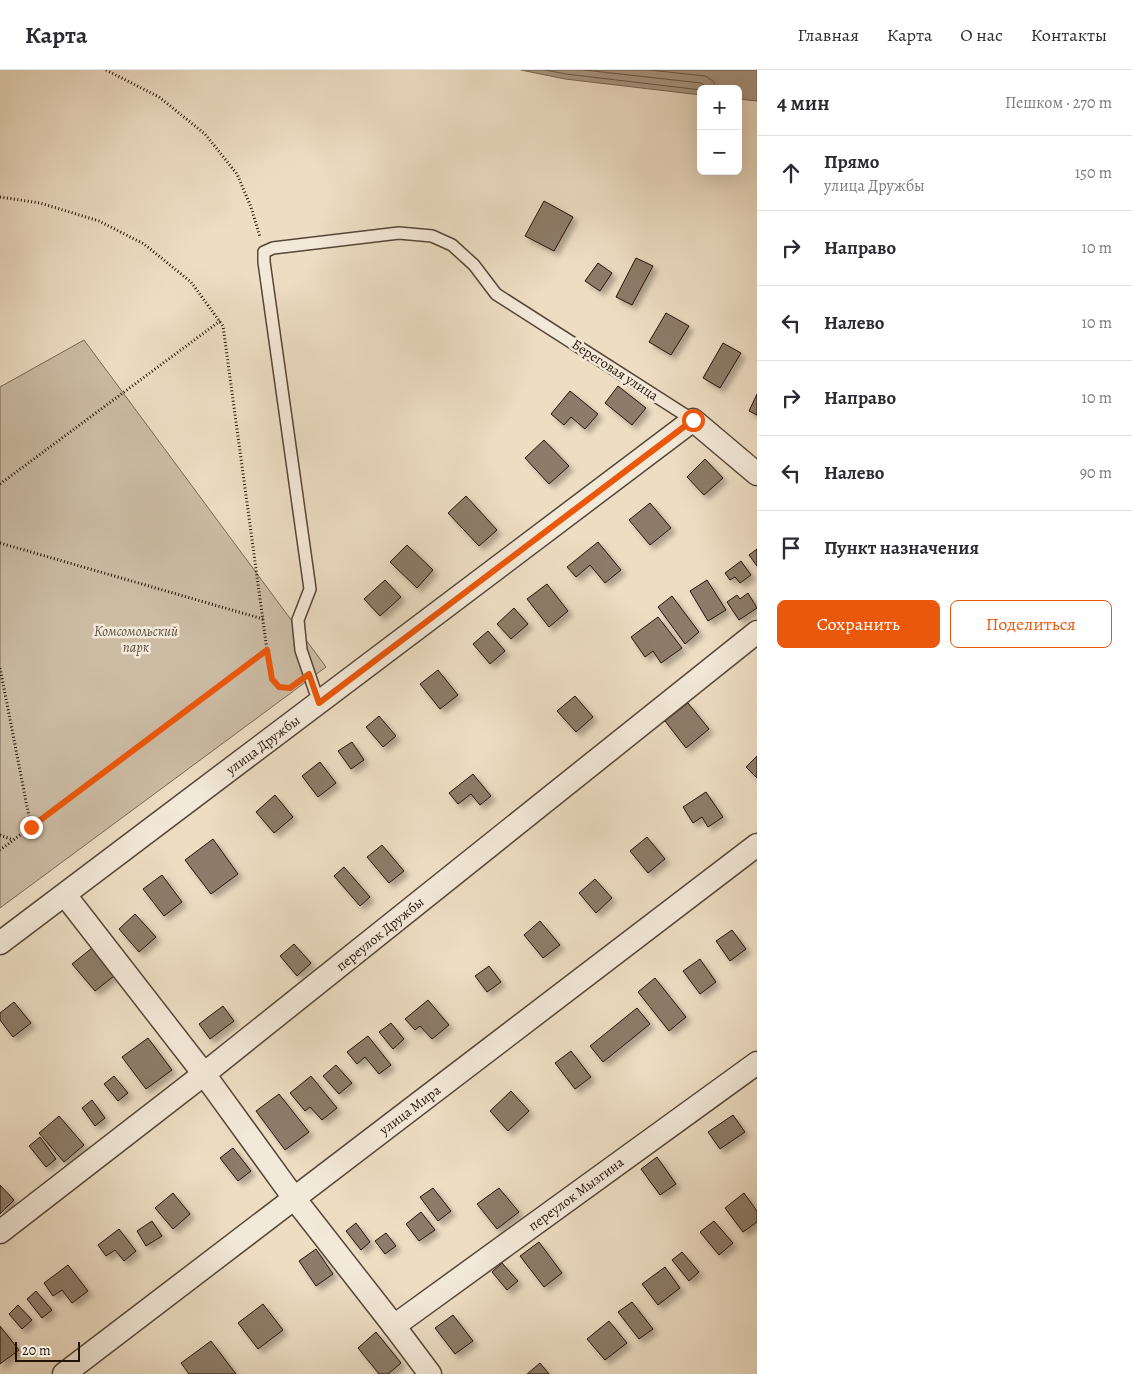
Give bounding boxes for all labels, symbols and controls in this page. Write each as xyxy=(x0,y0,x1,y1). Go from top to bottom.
text: Карта xyxy=(25,19,87,51)
text: Главная xyxy=(798,23,859,47)
text: Карта xyxy=(887,23,932,47)
text: О нас xyxy=(960,23,1003,47)
text: Контакты xyxy=(1031,23,1107,47)
map controls xyxy=(697,85,742,175)
button: + xyxy=(697,85,742,130)
text: 4 мин xyxy=(777,89,830,117)
text: Пешком · 270 m xyxy=(1005,92,1112,114)
button: − xyxy=(697,130,742,175)
text: Прямо xyxy=(824,149,879,175)
icon: ahead xyxy=(777,159,805,187)
text: 150 m xyxy=(1075,162,1112,184)
text: улица Дружбы xyxy=(824,175,925,197)
icon: right xyxy=(777,234,805,262)
text: Направо xyxy=(824,235,896,261)
text: 10 m xyxy=(1082,237,1112,259)
icon: left xyxy=(777,309,805,337)
text: Налево xyxy=(824,310,884,336)
text: 10 m xyxy=(1082,312,1112,334)
street label: Береговая улица xyxy=(568,335,662,405)
icon: right xyxy=(777,384,805,412)
text: Направо xyxy=(824,385,896,411)
text: 10 m xyxy=(1082,387,1112,409)
route start xyxy=(682,409,705,432)
icon: left xyxy=(777,459,805,487)
text: Налево xyxy=(824,460,884,486)
text: 90 m xyxy=(1080,462,1112,484)
icon: arrive xyxy=(777,534,805,562)
text: Пункт назначения xyxy=(824,535,979,561)
button: Сохранить xyxy=(777,600,940,648)
button: Поделиться xyxy=(950,600,1112,648)
park label: Комсомольский парк xyxy=(94,622,178,657)
street label: улица Дружбы xyxy=(221,711,304,780)
route end xyxy=(20,816,43,839)
street label: переулок Дружбы xyxy=(332,893,428,975)
street label: улица Мира xyxy=(375,1080,445,1140)
street label: переулок Мызгина xyxy=(524,1152,628,1235)
scale bar xyxy=(15,1339,80,1362)
text: 20 m xyxy=(22,1341,51,1360)

